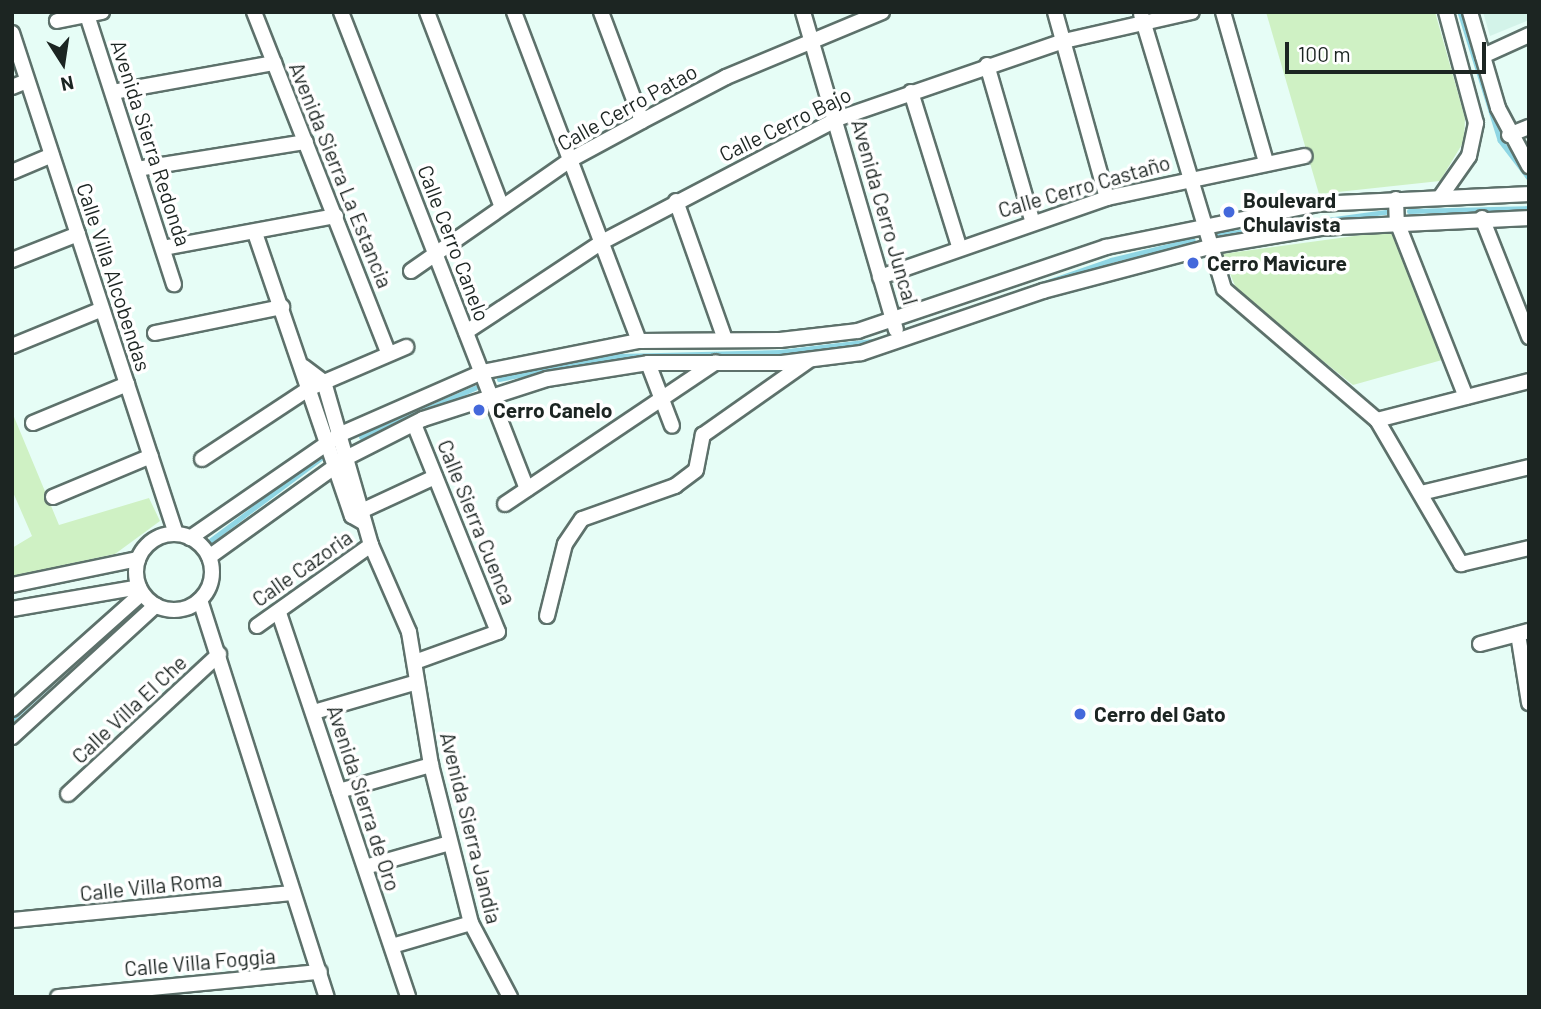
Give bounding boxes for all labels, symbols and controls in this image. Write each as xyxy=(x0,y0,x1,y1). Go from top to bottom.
north arrow xyxy=(28,28,98,98)
scale bar xyxy=(1289,28,1490,72)
street label: Avenida Sierra Redonda xyxy=(106,37,196,249)
text: 100 m xyxy=(1298,41,1351,66)
street label: Avenida Sierra La Estancia xyxy=(284,58,398,292)
street label: Calle Cerro Patao xyxy=(553,58,701,156)
text: N xyxy=(59,71,76,97)
street label: Calle Cerro Bajo xyxy=(715,81,855,167)
street label: Avenida Cerro Juncal xyxy=(846,116,924,308)
street label: Calle Cerro Castaño xyxy=(995,149,1173,223)
street label: Calle Cerro Canelo xyxy=(413,161,495,325)
street label: Calle Villa Alcobendas xyxy=(72,180,156,374)
place label: Boulevard Chulavista xyxy=(1243,187,1340,237)
marker: Boulevard Chulavista xyxy=(1221,204,1237,220)
place label: Cerro Mavicure xyxy=(1207,250,1347,276)
marker: Cerro Mavicure xyxy=(1185,255,1201,271)
place label: Cerro Canelo xyxy=(493,397,612,423)
marker: Cerro Canelo xyxy=(471,402,487,418)
street label: Calle Sierra Cuenca xyxy=(432,436,522,608)
street label: Calle Cazoria xyxy=(247,524,357,612)
street label: Calle Villa El Che xyxy=(66,649,192,769)
place label: Cerro del Gato xyxy=(1094,701,1226,727)
street label: Avenida Sierra de Oro xyxy=(322,702,406,894)
marker: Cerro del Gato xyxy=(1072,706,1088,722)
street label: Avenida Sierra Jandia xyxy=(435,730,507,926)
street label: Calle Villa Roma xyxy=(79,866,223,906)
street label: Calle Villa Foggia xyxy=(123,943,277,981)

